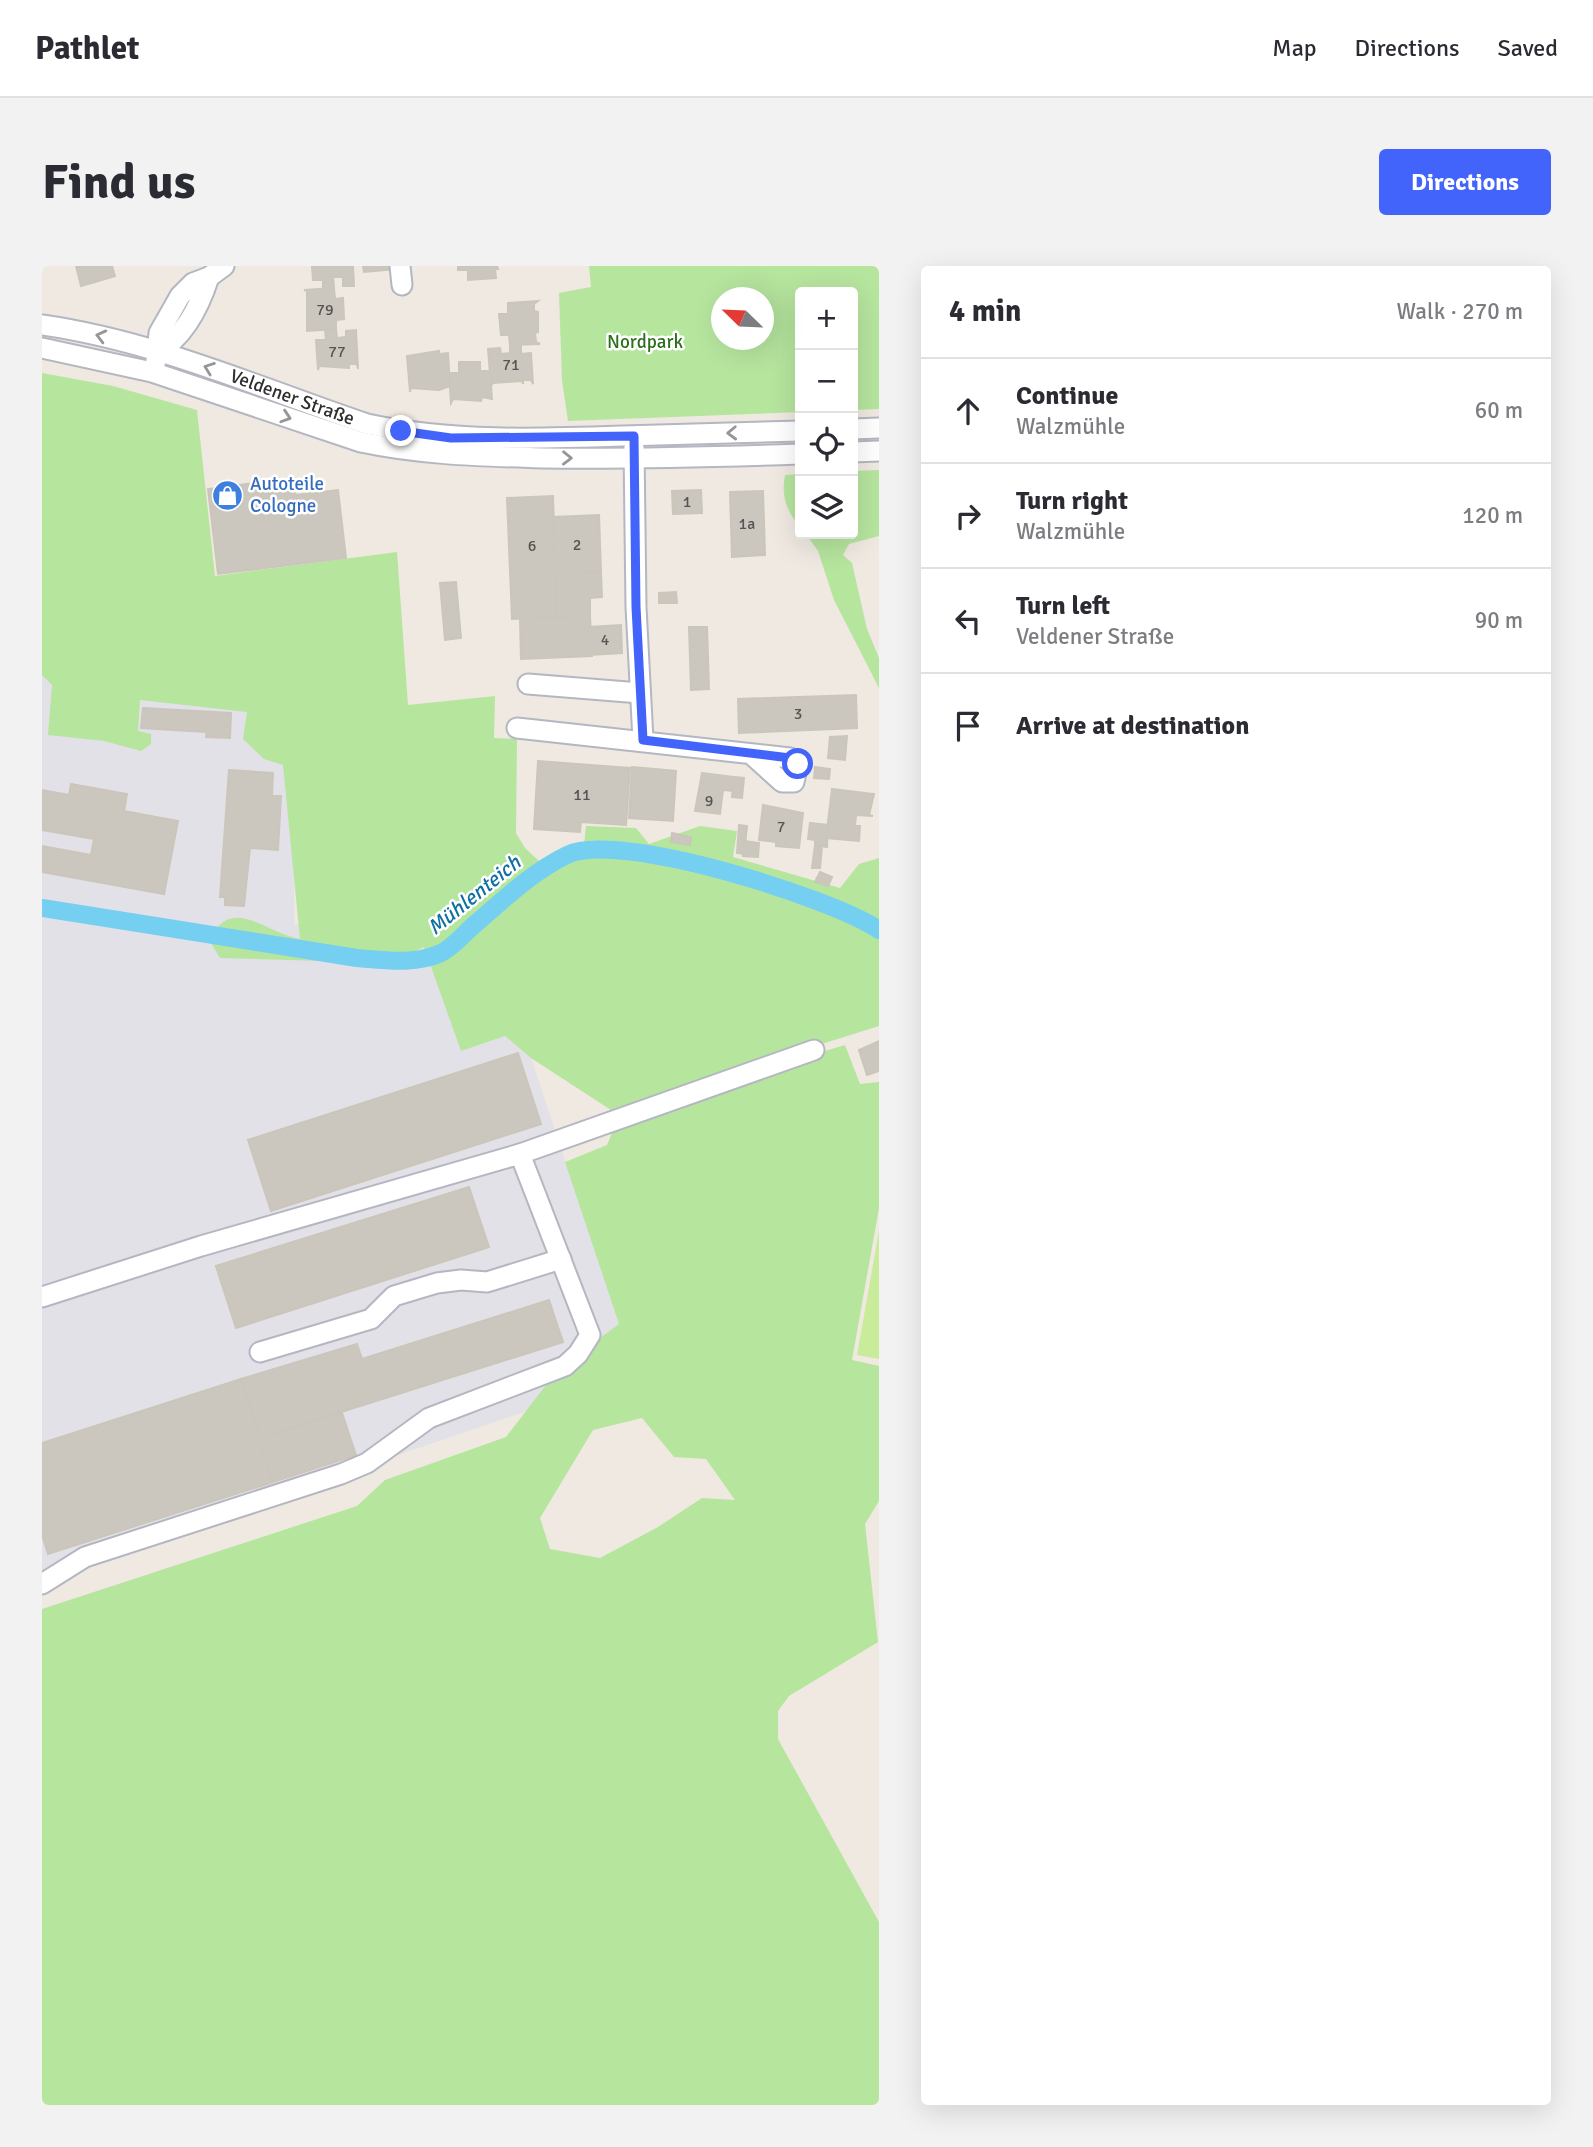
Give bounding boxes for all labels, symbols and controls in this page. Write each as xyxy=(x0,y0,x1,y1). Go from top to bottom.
text: Pathlet xyxy=(35,28,139,69)
text: Map xyxy=(1272,33,1317,63)
text: Directions xyxy=(1355,33,1460,63)
text: Saved xyxy=(1498,33,1558,63)
button: Directions xyxy=(1379,149,1551,215)
text: Find us xyxy=(42,152,195,212)
north arrow xyxy=(711,287,774,350)
map controls xyxy=(795,287,858,539)
button: + xyxy=(795,287,858,350)
text: 4 min xyxy=(949,293,1021,330)
text: Walk · 270 m xyxy=(1397,297,1523,326)
house number: 79 xyxy=(316,300,334,320)
one-way arrow xyxy=(95,330,107,344)
park label: Nordpark xyxy=(607,330,683,354)
house number: 77 xyxy=(328,342,346,362)
button: − xyxy=(795,350,858,413)
house number: 71 xyxy=(502,355,520,375)
one-way arrow xyxy=(204,363,216,377)
street label: Veldener Straße xyxy=(227,364,358,431)
text: Continue xyxy=(1016,380,1118,412)
icon: ahead xyxy=(949,392,987,430)
text: 60 m xyxy=(1475,396,1523,425)
one-way arrow xyxy=(279,409,292,423)
text: Walzmühle xyxy=(1016,412,1125,441)
button: locate xyxy=(795,413,858,476)
route end xyxy=(385,415,416,446)
one-way arrow xyxy=(726,425,737,441)
one-way arrow xyxy=(562,450,572,466)
place label: Autoteile Cologne xyxy=(250,472,324,518)
button: layers xyxy=(795,476,858,539)
shop icon: Autoteile Cologne xyxy=(210,478,244,512)
text: Turn right xyxy=(1016,485,1128,517)
house number: 1 xyxy=(683,492,691,512)
icon: right xyxy=(949,497,987,535)
text: 120 m xyxy=(1462,501,1523,530)
house number: 1a xyxy=(739,514,755,534)
text: Walzmühle xyxy=(1016,517,1125,546)
house number: 2 xyxy=(573,535,581,555)
house number: 6 xyxy=(528,536,536,556)
text: Turn left xyxy=(1016,590,1110,622)
icon: left xyxy=(949,602,987,640)
text: 90 m xyxy=(1475,606,1523,635)
text: Veldener Straße xyxy=(1016,622,1174,651)
house number: 4 xyxy=(601,630,610,650)
house number: 3 xyxy=(794,704,802,724)
icon: arrive xyxy=(949,707,987,745)
text: Arrive at destination xyxy=(1016,710,1249,742)
route start xyxy=(782,748,813,779)
house number: 11 xyxy=(573,785,591,805)
house number: 9 xyxy=(705,791,713,811)
house number: 7 xyxy=(777,817,785,837)
water label: Mühlenteich xyxy=(422,849,526,941)

